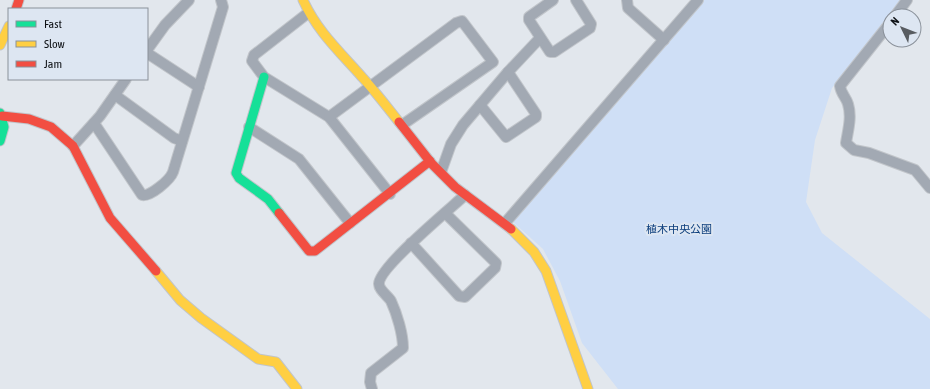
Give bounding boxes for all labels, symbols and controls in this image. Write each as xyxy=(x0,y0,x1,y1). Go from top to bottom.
legend xyxy=(8,8,148,80)
north arrow xyxy=(882,8,922,48)
text: N xyxy=(888,15,901,28)
text: Fast xyxy=(44,17,62,31)
text: Slow xyxy=(44,37,65,51)
text: Jam xyxy=(44,57,62,71)
park label: 植木中央公園 xyxy=(646,223,712,235)

